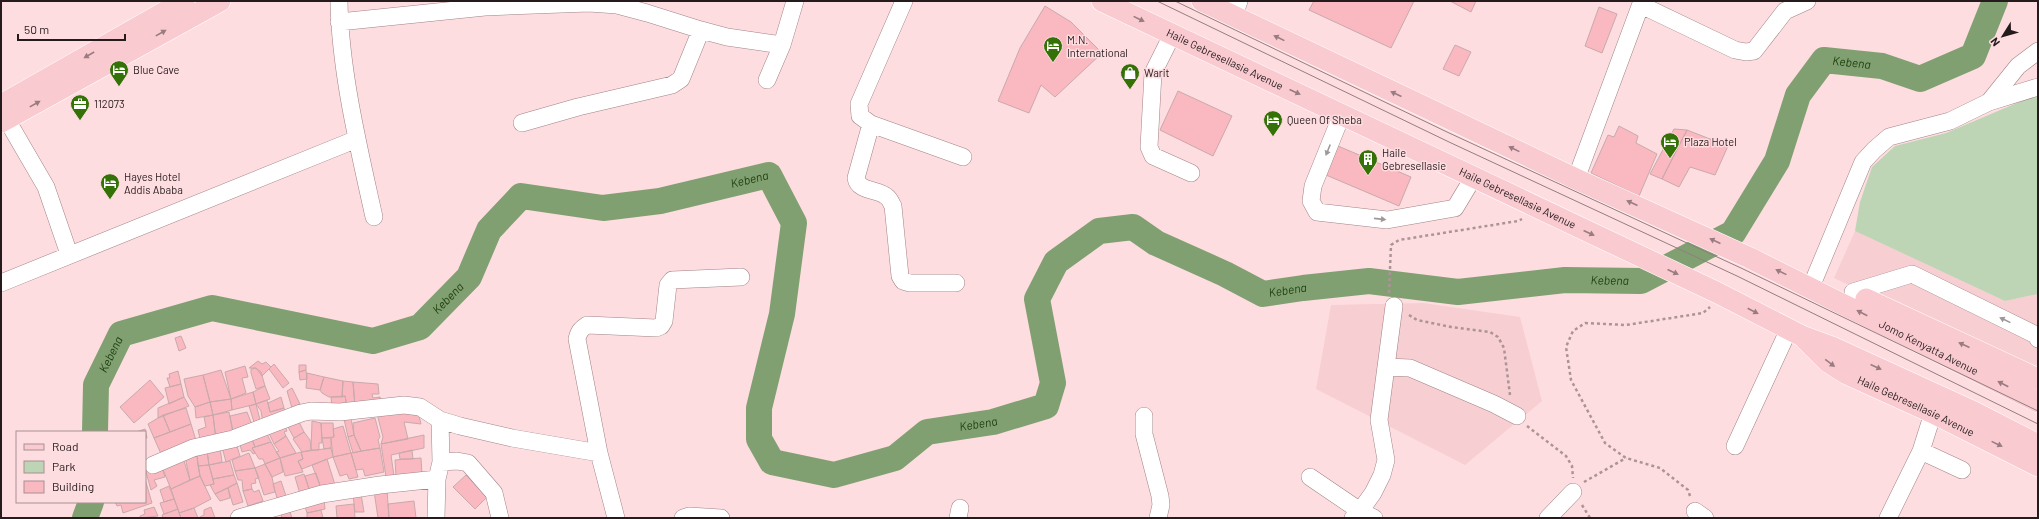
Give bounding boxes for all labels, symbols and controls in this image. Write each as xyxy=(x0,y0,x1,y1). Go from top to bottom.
scale bar xyxy=(18,16,125,42)
one-way arrow xyxy=(1133,16,1145,22)
north arrow xyxy=(1983,16,2023,56)
text: 50 m xyxy=(24,22,49,36)
street label: Haile Gebresellasie Avenue xyxy=(1165,26,1286,92)
one-way arrow xyxy=(155,30,167,36)
place label: M.N. International xyxy=(1067,33,1128,59)
hotel icon: M.N. International xyxy=(1042,35,1064,63)
one-way arrow xyxy=(1273,35,1284,41)
text: N xyxy=(1987,35,2002,49)
one-way arrow xyxy=(83,51,95,58)
water label: Kebena xyxy=(1832,53,1871,71)
hotel icon: Blue Cave xyxy=(108,59,130,87)
shop icon: Warit xyxy=(1119,62,1141,90)
place label: Blue Cave xyxy=(133,63,180,76)
place label: Warit xyxy=(1144,66,1170,79)
one-way arrow xyxy=(1289,89,1301,95)
one-way arrow xyxy=(1390,91,1401,97)
office icon: 112073 xyxy=(69,93,91,121)
place label: 112073 xyxy=(94,97,125,110)
one-way arrow xyxy=(29,100,41,107)
hotel icon: Queen Of Sheba xyxy=(1262,109,1284,137)
place label: Queen Of Sheba xyxy=(1287,113,1362,126)
hotel icon: Plaza Hotel xyxy=(1659,131,1681,159)
place label: Plaza Hotel xyxy=(1684,135,1737,148)
one-way arrow xyxy=(1324,145,1330,157)
place label: Haile Gebresellasie xyxy=(1382,146,1446,172)
one-way arrow xyxy=(1508,146,1519,152)
building icon: Haile Gebresellasie xyxy=(1357,148,1379,176)
street label: Haile Gebresellasie Avenue xyxy=(1457,164,1578,231)
water label: Kebena xyxy=(729,167,770,190)
place label: Hayes Hotel Addis Ababa xyxy=(124,170,183,196)
hotel icon: Hayes Hotel Addis Ababa xyxy=(99,172,121,200)
one-way arrow xyxy=(1626,200,1637,206)
one-way arrow xyxy=(1374,215,1386,222)
one-way arrow xyxy=(1584,230,1595,236)
one-way arrow xyxy=(1709,238,1720,244)
one-way arrow xyxy=(1668,269,1679,275)
one-way arrow xyxy=(1775,269,1786,276)
water label: Kebena xyxy=(1591,272,1629,287)
water label: Kebena xyxy=(429,279,466,316)
water label: Kebena xyxy=(1268,280,1307,299)
one-way arrow xyxy=(1747,308,1759,314)
one-way arrow xyxy=(1856,310,1868,316)
street label: Jomo Kenyatta Avenue xyxy=(1877,317,1981,377)
one-way arrow xyxy=(1999,317,2010,323)
water label: Kebena xyxy=(95,334,125,374)
one-way arrow xyxy=(1959,342,1970,348)
one-way arrow xyxy=(1824,359,1835,367)
one-way arrow xyxy=(1871,364,1882,370)
street label: Haile Gebresellasie Avenue xyxy=(1856,373,1977,439)
one-way arrow xyxy=(1997,381,2009,388)
water label: Kebena xyxy=(958,413,999,433)
legend xyxy=(16,431,146,503)
text: Road xyxy=(52,439,79,453)
one-way arrow xyxy=(1991,441,2002,448)
text: Park xyxy=(52,459,76,473)
text: Building xyxy=(52,479,94,493)

